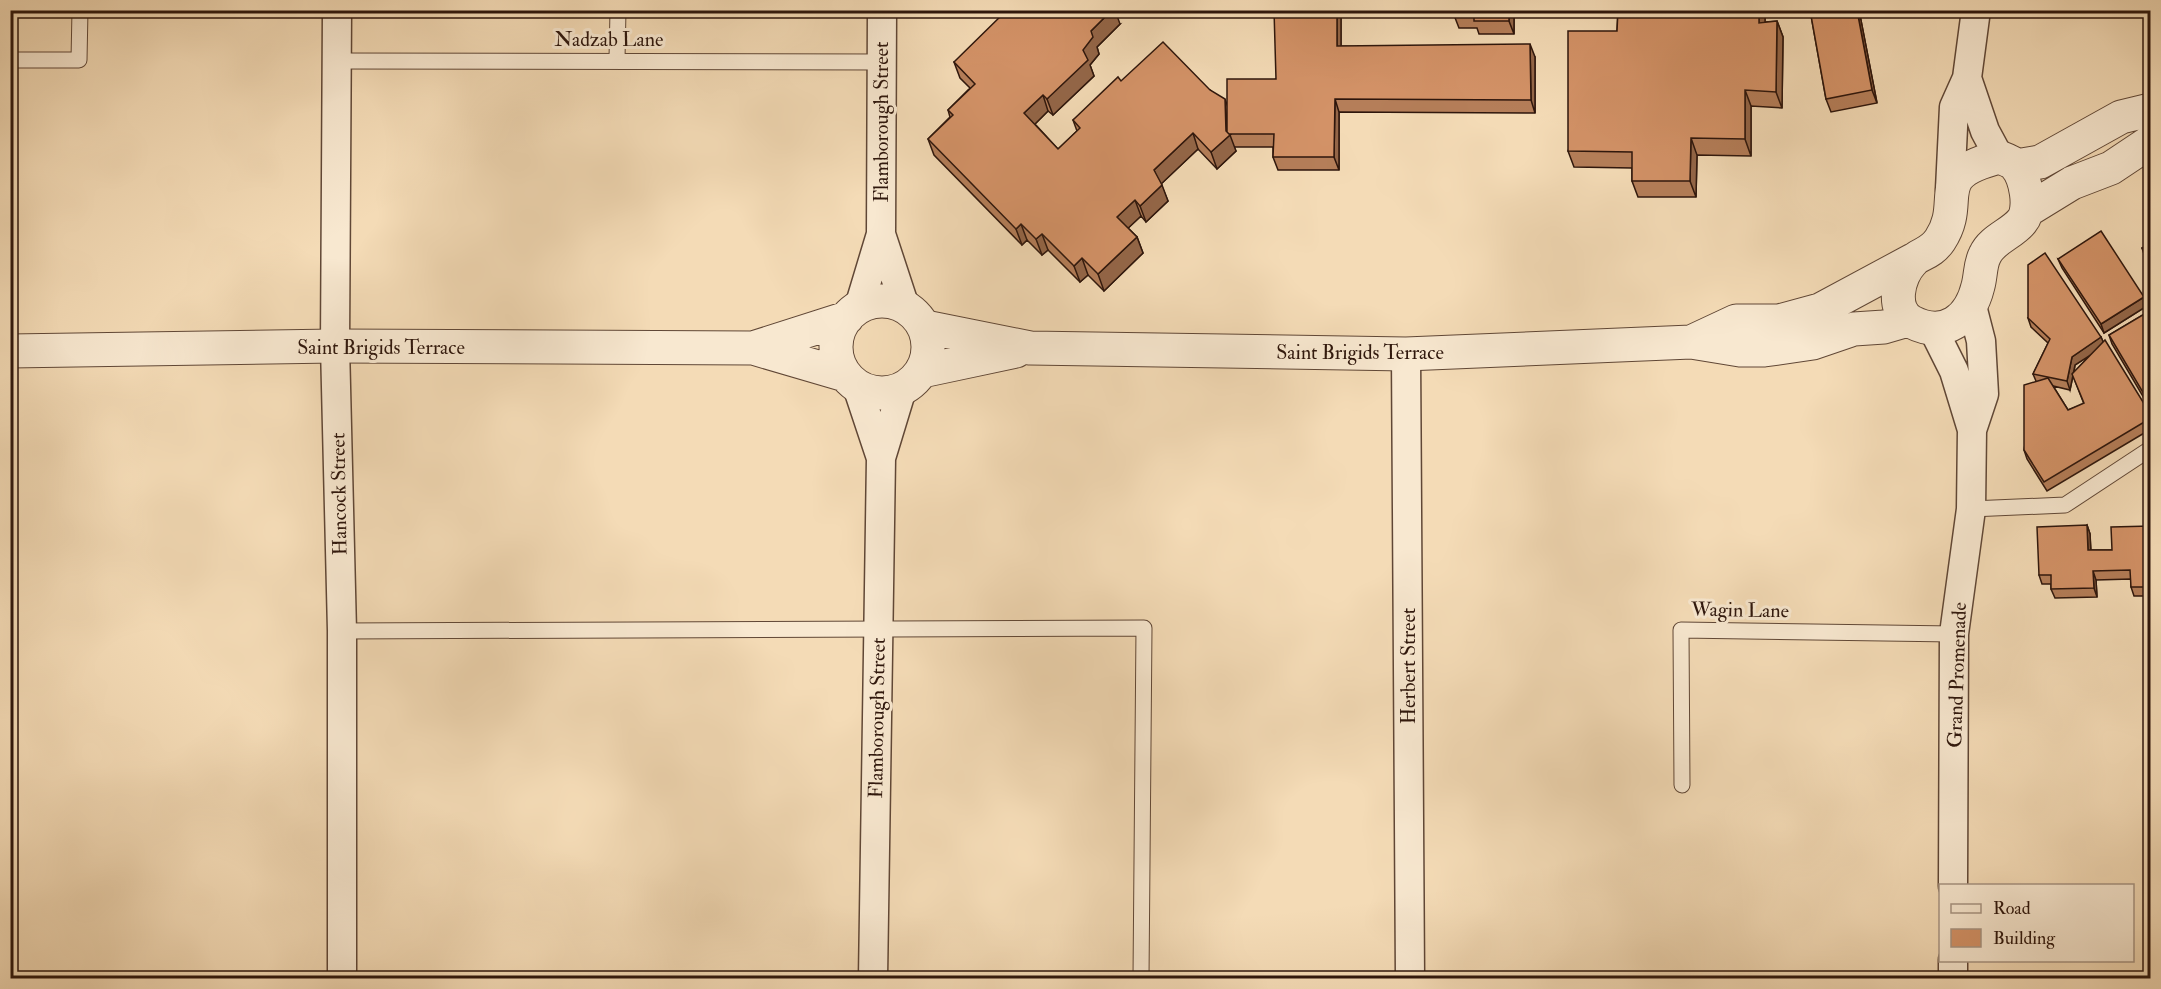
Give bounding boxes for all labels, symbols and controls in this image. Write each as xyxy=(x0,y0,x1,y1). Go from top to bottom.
street label: Nadzab Lane xyxy=(555,27,663,52)
street label: Flamborough Street xyxy=(869,41,894,202)
street label: Saint Brigids Terrace xyxy=(297,335,465,360)
street label: Saint Brigids Terrace xyxy=(1276,340,1444,365)
street label: Hancock Street xyxy=(325,432,353,555)
street label: Wagin Lane xyxy=(1690,597,1789,623)
street label: Grand Promenade xyxy=(1942,602,1972,748)
street label: Herbert Street xyxy=(1396,607,1421,724)
street label: Flamborough Street xyxy=(863,637,891,799)
legend xyxy=(1939,884,2134,962)
text: Road xyxy=(1993,897,2031,920)
text: Building xyxy=(1993,927,2056,950)

